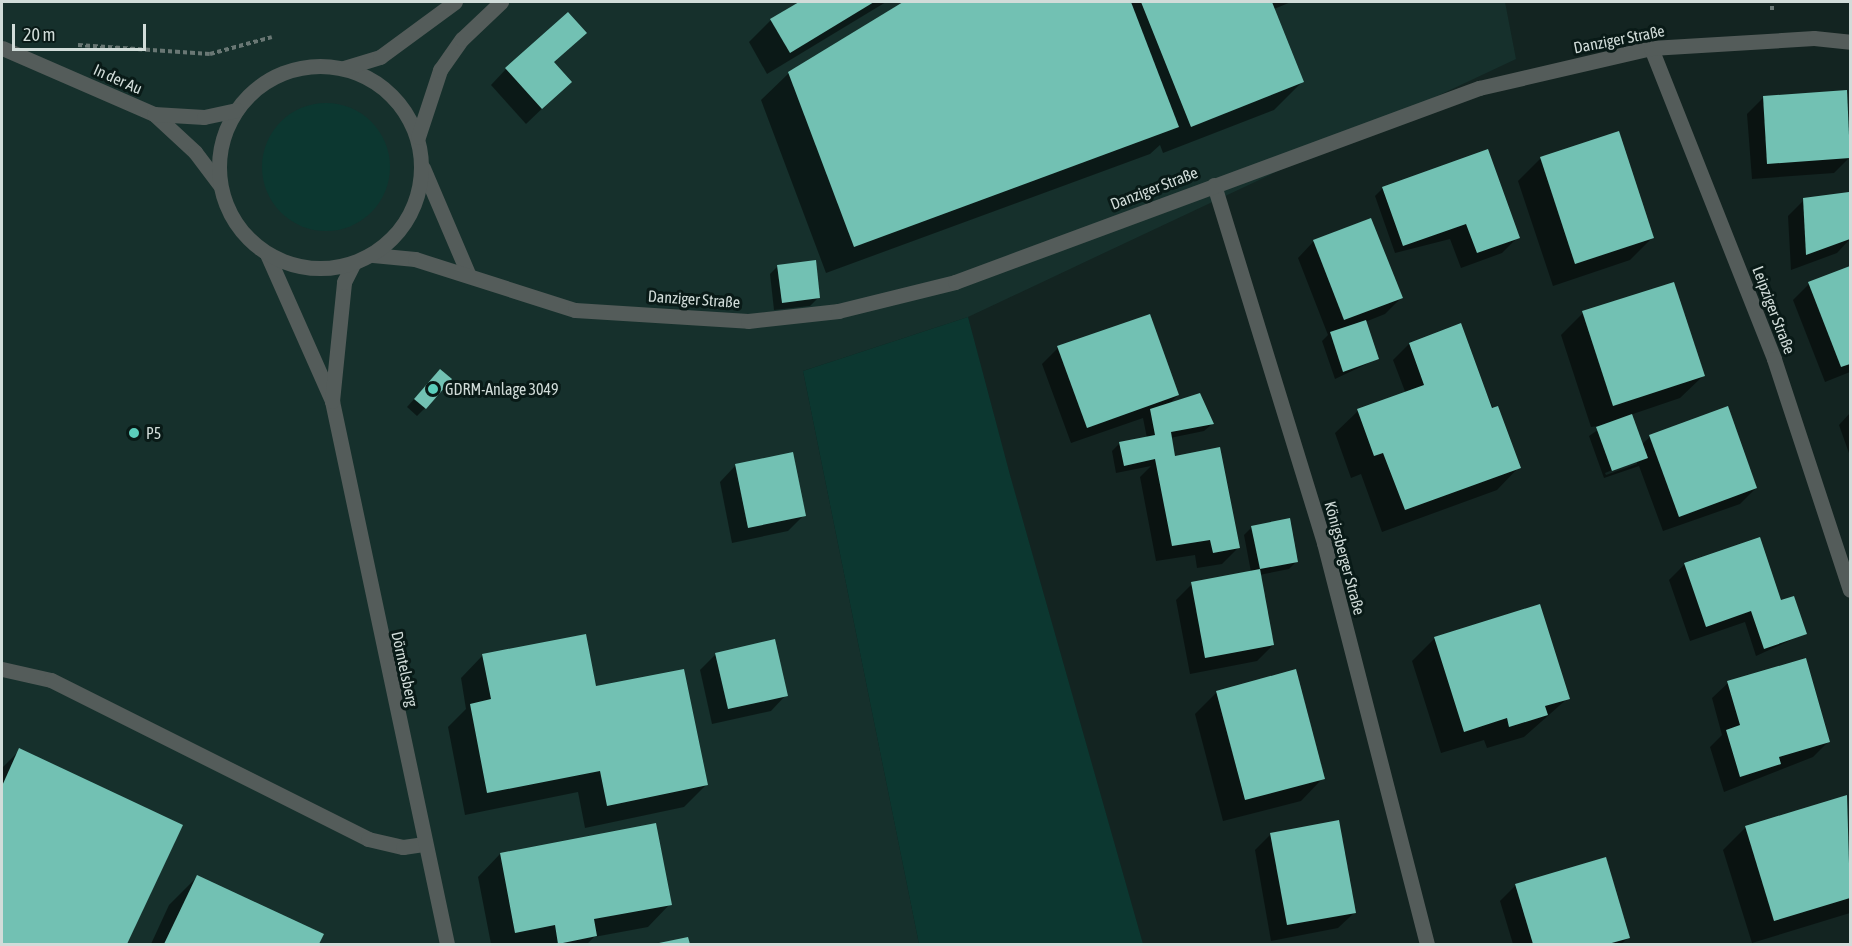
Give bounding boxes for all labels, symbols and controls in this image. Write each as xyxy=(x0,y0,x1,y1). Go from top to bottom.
scale bar xyxy=(15,12,148,50)
street label: Danziger Straße xyxy=(1572,21,1666,57)
text: 20 m xyxy=(23,24,55,45)
street label: In der Au xyxy=(91,60,145,98)
street label: Danziger Straße xyxy=(1107,163,1201,213)
street label: Leipziger Straße xyxy=(1748,263,1800,357)
street label: Danziger Straße xyxy=(647,286,741,312)
place label: GDRM-Anlage 3049 xyxy=(445,379,559,399)
marker: GDRM-Anlage 3049 xyxy=(426,382,440,396)
place label: P5 xyxy=(146,423,161,443)
marker: P5 xyxy=(127,426,141,440)
street label: Königsberger Straße xyxy=(1321,499,1369,617)
street label: Dörntelsberg xyxy=(388,630,422,708)

